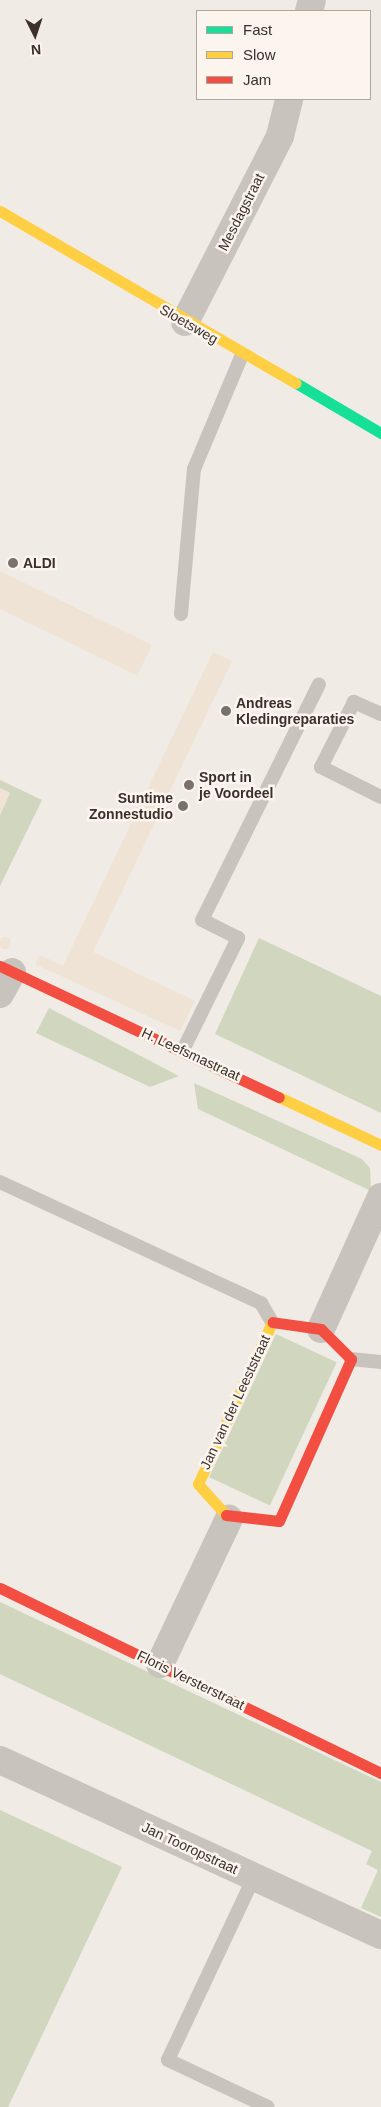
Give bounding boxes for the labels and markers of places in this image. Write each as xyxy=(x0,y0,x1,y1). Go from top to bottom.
place label: ALDI xyxy=(23,555,56,571)
marker: ALDI xyxy=(7,557,19,569)
place label: Andreas Kledingreparaties xyxy=(236,695,354,728)
marker: Andreas Kledingreparaties xyxy=(220,705,232,717)
place label: Sport in je Voordeel xyxy=(199,769,273,802)
marker: Sport in je Voordeel xyxy=(183,779,195,791)
place label: Suntime Zonnestudio xyxy=(89,790,173,822)
marker: Suntime Zonnestudio xyxy=(177,800,189,812)

